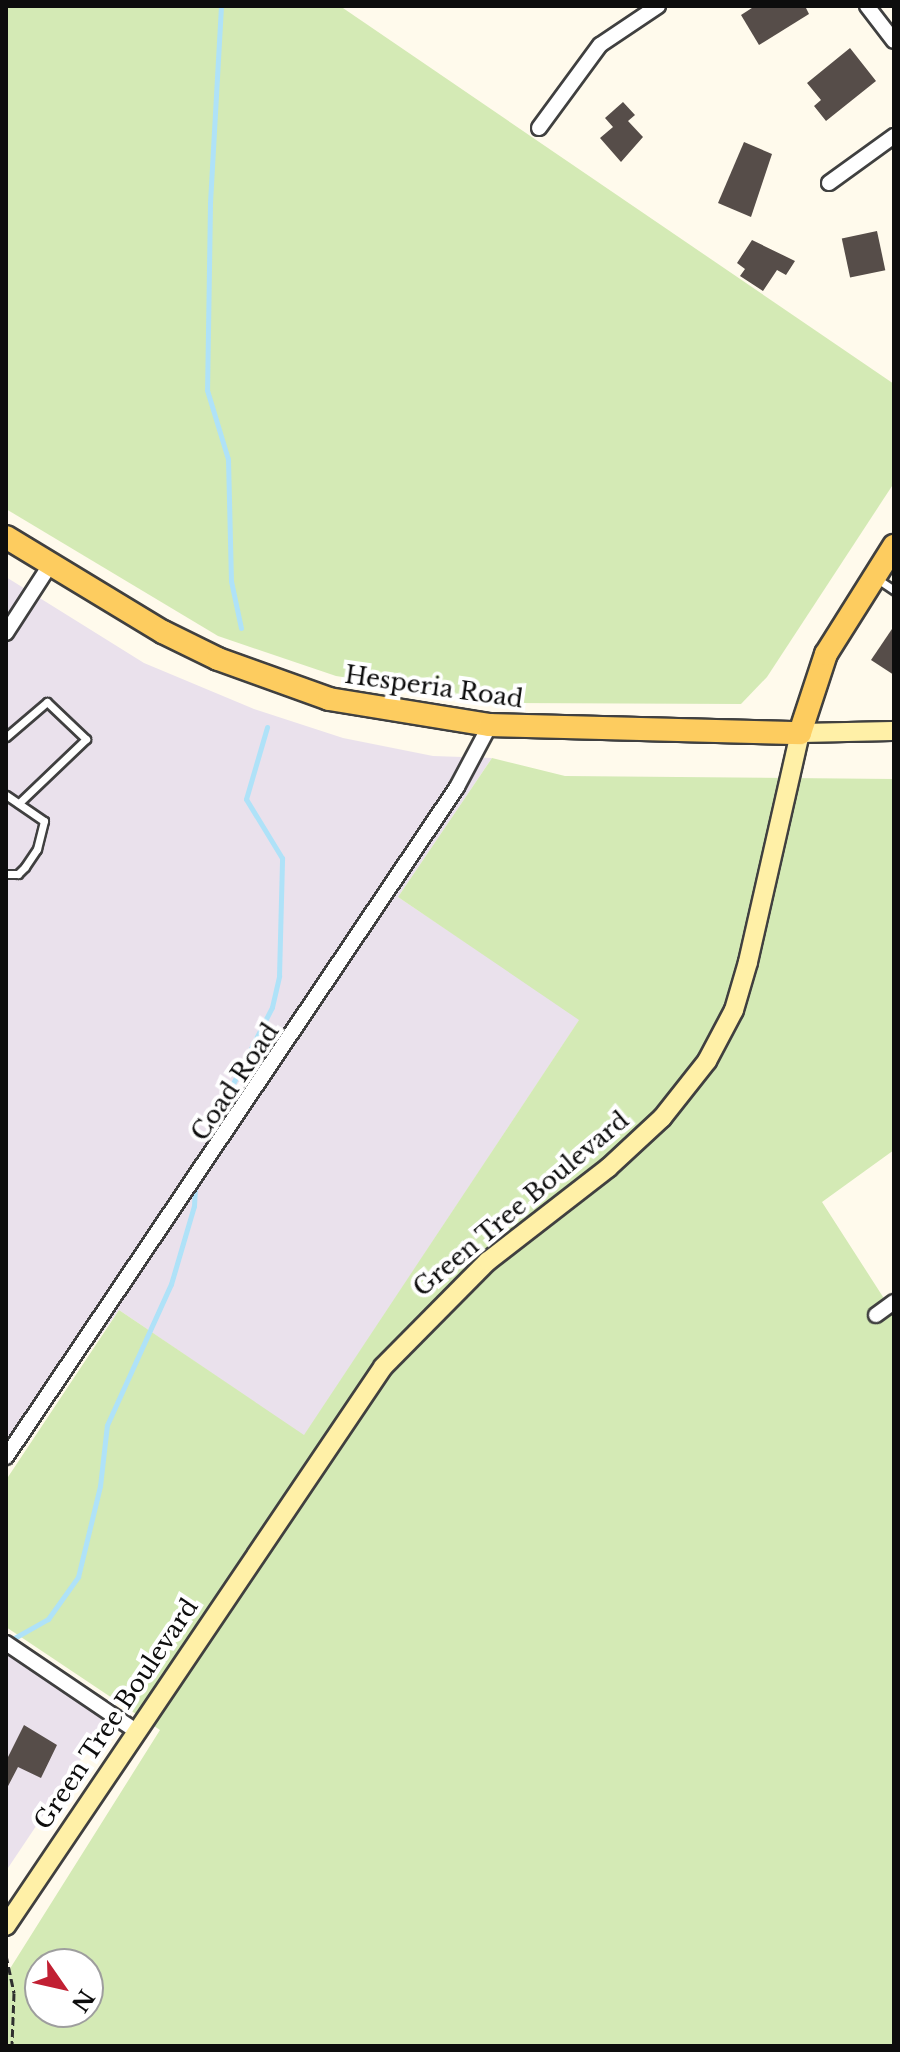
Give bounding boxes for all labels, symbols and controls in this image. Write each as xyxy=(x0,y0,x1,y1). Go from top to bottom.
street label: Hesperia Road xyxy=(343,660,525,714)
street label: Coad Road xyxy=(185,1018,285,1146)
street label: Green Tree Boulevard xyxy=(407,1105,635,1303)
street label: Green Tree Boulevard xyxy=(28,1593,204,1835)
north arrow xyxy=(24,1948,104,2028)
text: N xyxy=(66,1984,100,2017)

